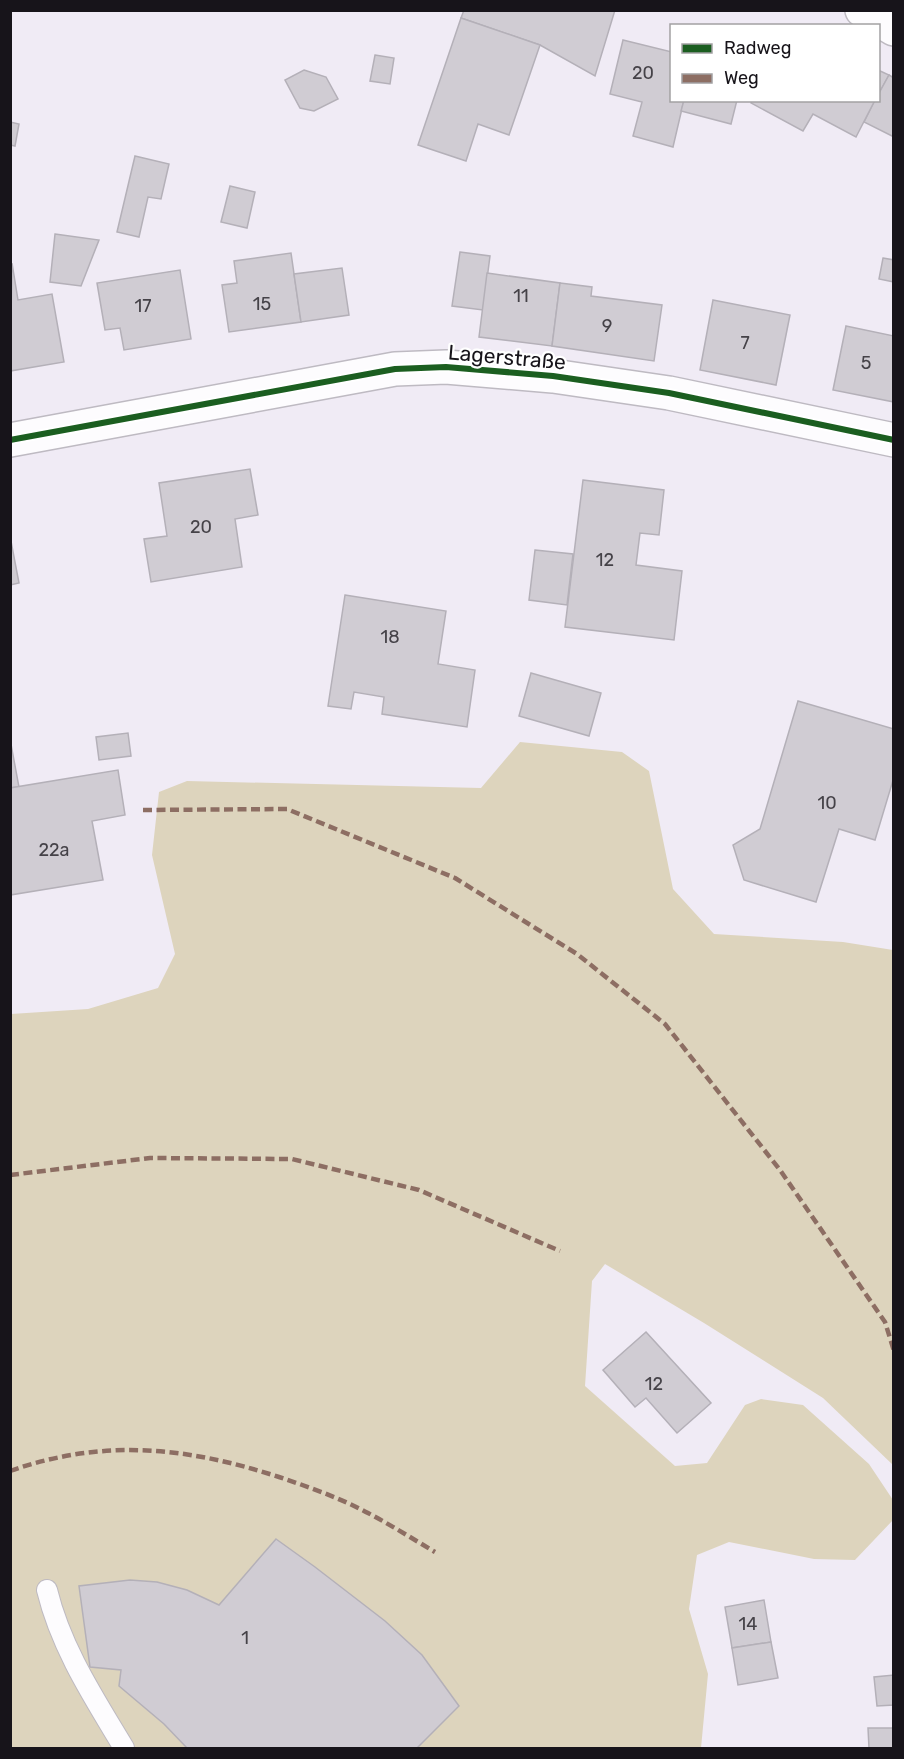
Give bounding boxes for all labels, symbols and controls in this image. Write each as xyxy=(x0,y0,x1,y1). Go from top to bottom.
legend xyxy=(670,24,880,102)
text: Radweg xyxy=(724,37,791,59)
house number: 20 xyxy=(632,62,654,84)
text: Weg xyxy=(724,67,759,89)
house number: 11 xyxy=(513,285,529,307)
house number: 15 xyxy=(253,293,271,315)
house number: 17 xyxy=(135,295,151,317)
house number: 9 xyxy=(602,315,612,337)
house number: 7 xyxy=(740,332,750,354)
street label: Lagerstraße xyxy=(447,339,567,375)
house number: 5 xyxy=(861,352,871,374)
house number: 20 xyxy=(190,516,212,538)
house number: 12 xyxy=(596,549,614,571)
house number: 18 xyxy=(380,626,400,648)
house number: 10 xyxy=(817,792,837,814)
house number: 22a xyxy=(38,839,70,861)
house number: 12 xyxy=(645,1373,663,1395)
house number: 14 xyxy=(739,1613,757,1635)
house number: 1 xyxy=(241,1627,249,1649)

